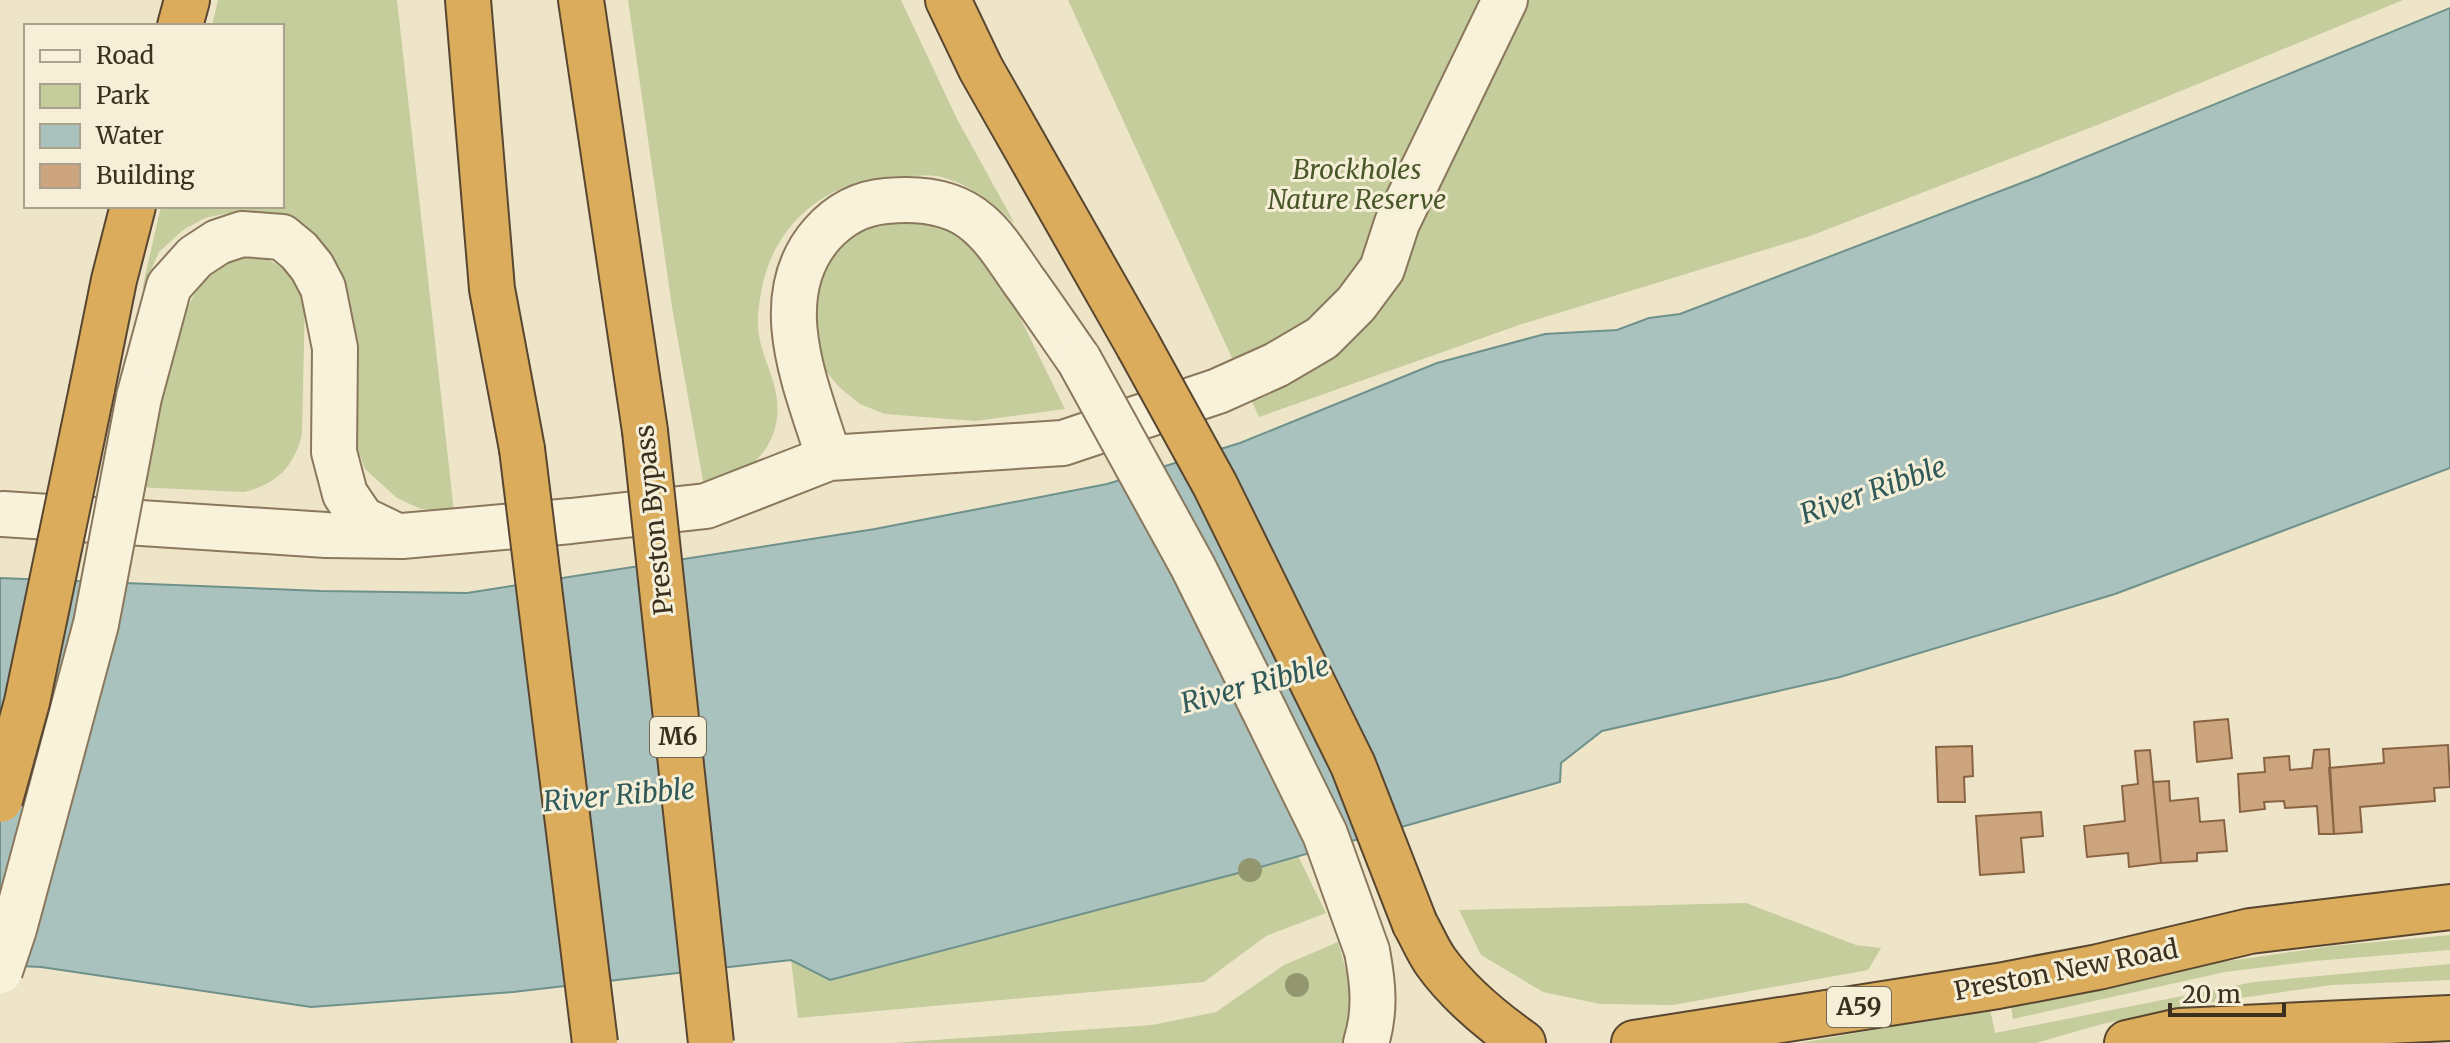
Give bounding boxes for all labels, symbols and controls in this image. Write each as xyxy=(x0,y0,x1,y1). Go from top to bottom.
legend xyxy=(24,24,284,208)
text: Road xyxy=(96,40,154,71)
text: Park xyxy=(96,80,150,111)
text: Water xyxy=(95,120,164,151)
park label: Brockholes Nature Reserve xyxy=(1268,153,1446,216)
text: Building xyxy=(96,160,195,191)
street label: Preston Bypass xyxy=(627,423,680,617)
water label: River Ribble xyxy=(1795,448,1951,532)
water label: River Ribble xyxy=(1177,647,1333,721)
road number: M6 xyxy=(650,717,706,757)
water label: River Ribble xyxy=(542,770,696,820)
street label: Preston New Road xyxy=(1951,932,2181,1007)
scale bar xyxy=(2170,967,2284,1017)
text: 20 m xyxy=(2182,979,2241,1010)
road number: A59 xyxy=(1827,987,1891,1027)

